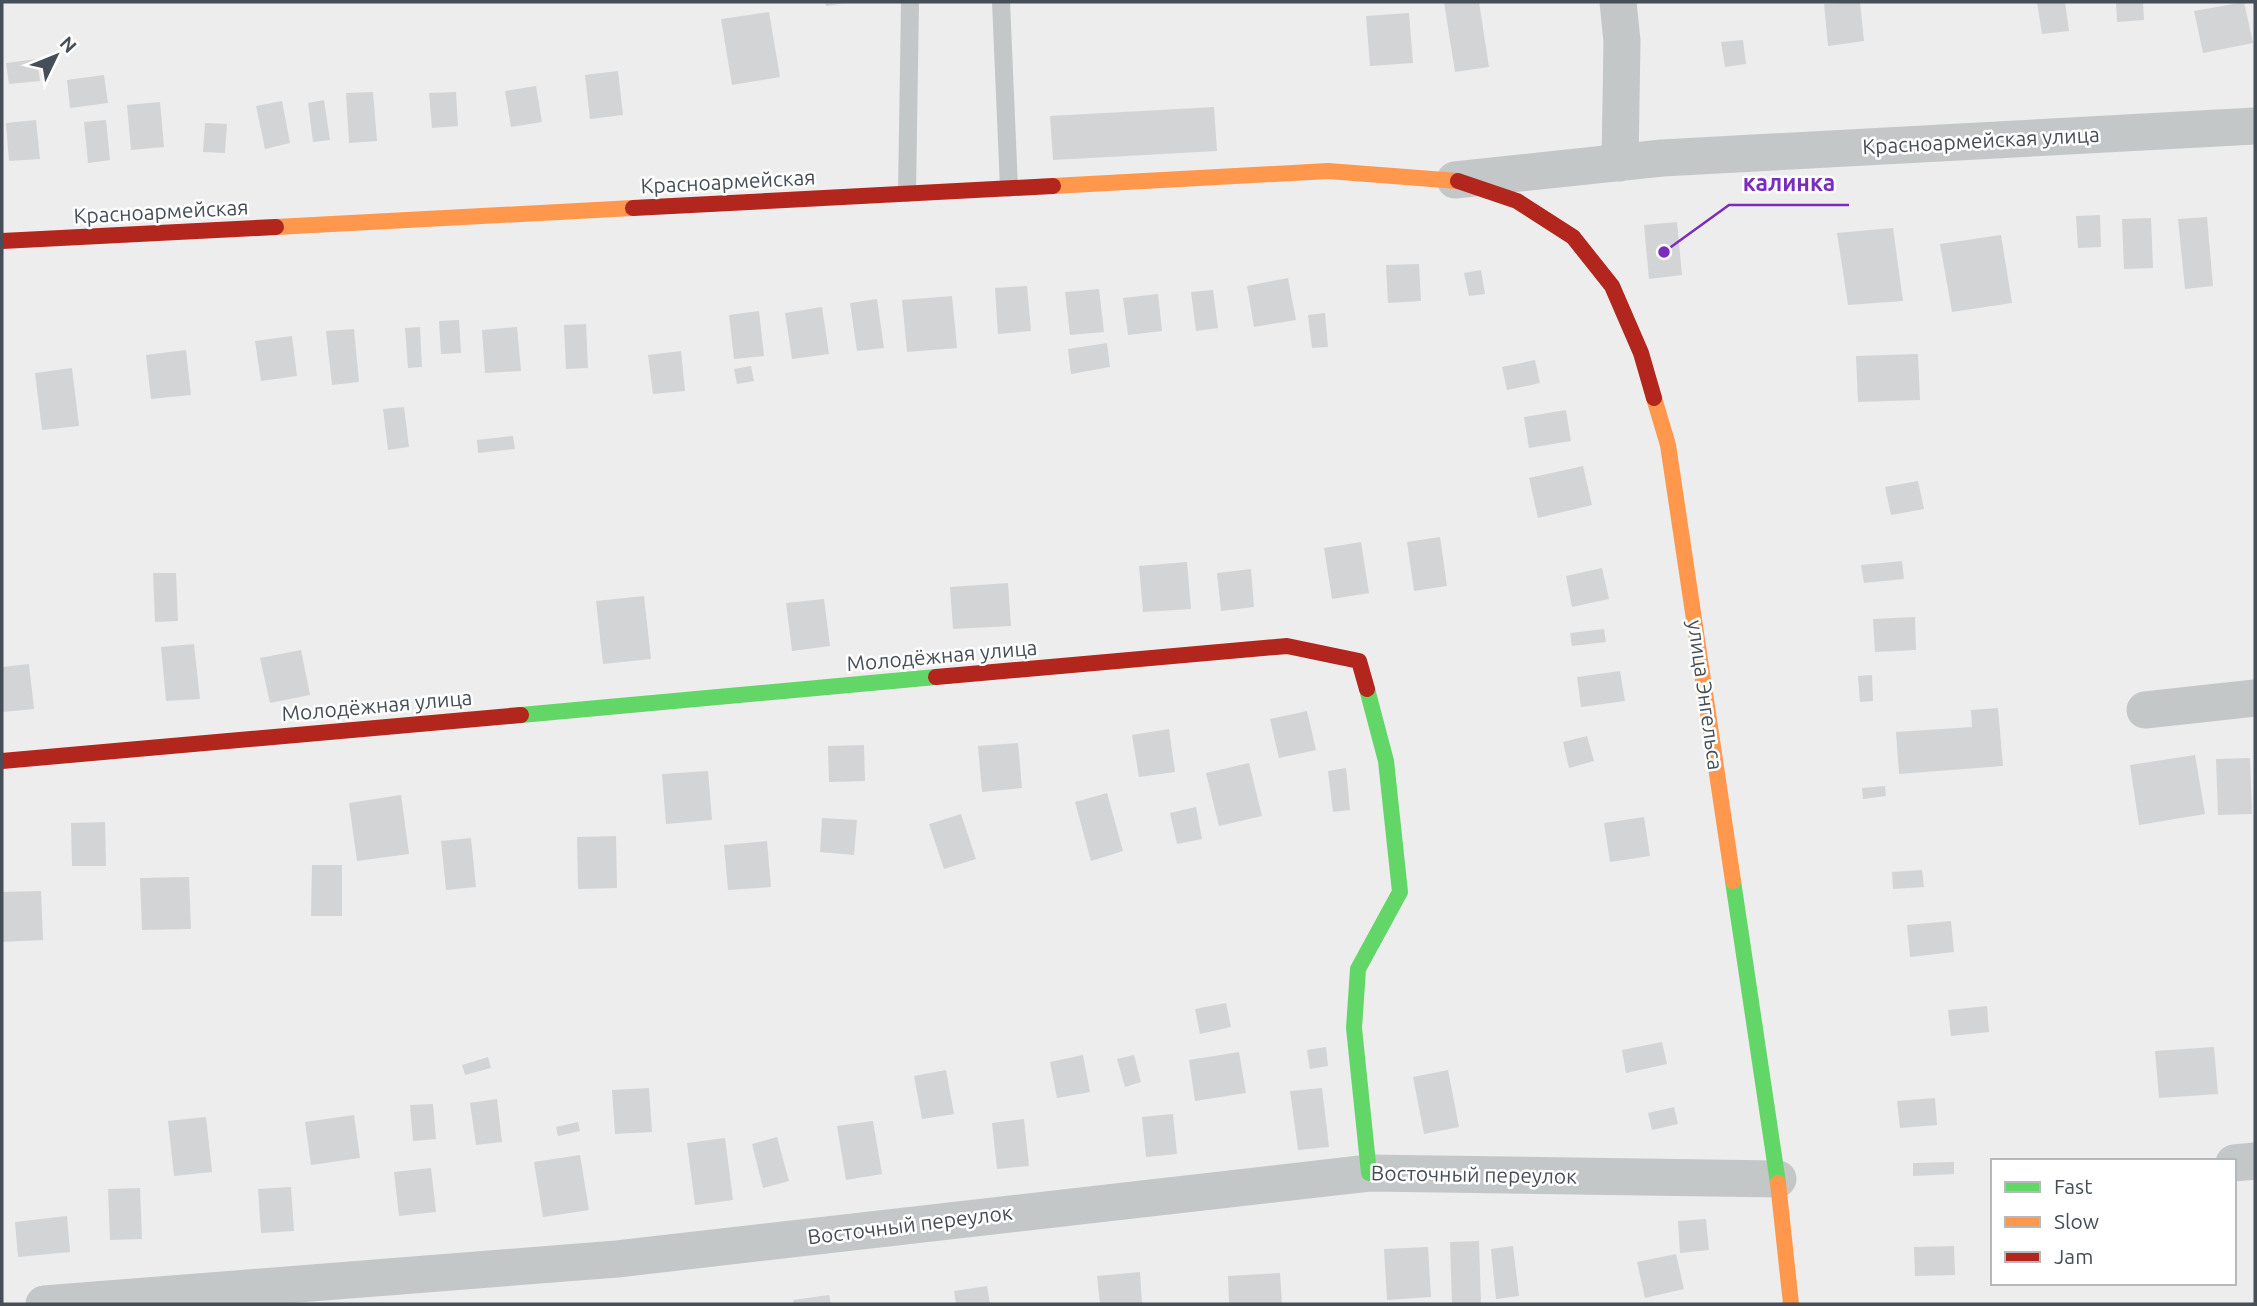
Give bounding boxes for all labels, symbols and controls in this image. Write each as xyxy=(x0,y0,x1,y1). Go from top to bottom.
north arrow xyxy=(21,21,91,91)
text: N xyxy=(56,32,81,57)
street label: Красноармейская улица xyxy=(1862,122,2100,158)
callout: калинка xyxy=(1729,161,1849,205)
street label: Красноармейская xyxy=(640,164,816,198)
text: калинка xyxy=(1743,170,1835,195)
street label: Красноармейская xyxy=(73,194,249,228)
street label: улица Энгельса xyxy=(1684,618,1728,771)
street label: Молодёжная улица xyxy=(846,635,1038,675)
street label: Молодёжная улица xyxy=(281,685,473,725)
legend xyxy=(1991,1159,2236,1285)
street label: Восточный переулок xyxy=(1371,1160,1577,1188)
text: Fast xyxy=(2054,1174,2092,1198)
street label: Восточный переулок xyxy=(806,1200,1014,1248)
text: Slow xyxy=(2054,1209,2099,1233)
text: Jam xyxy=(2054,1244,2093,1268)

